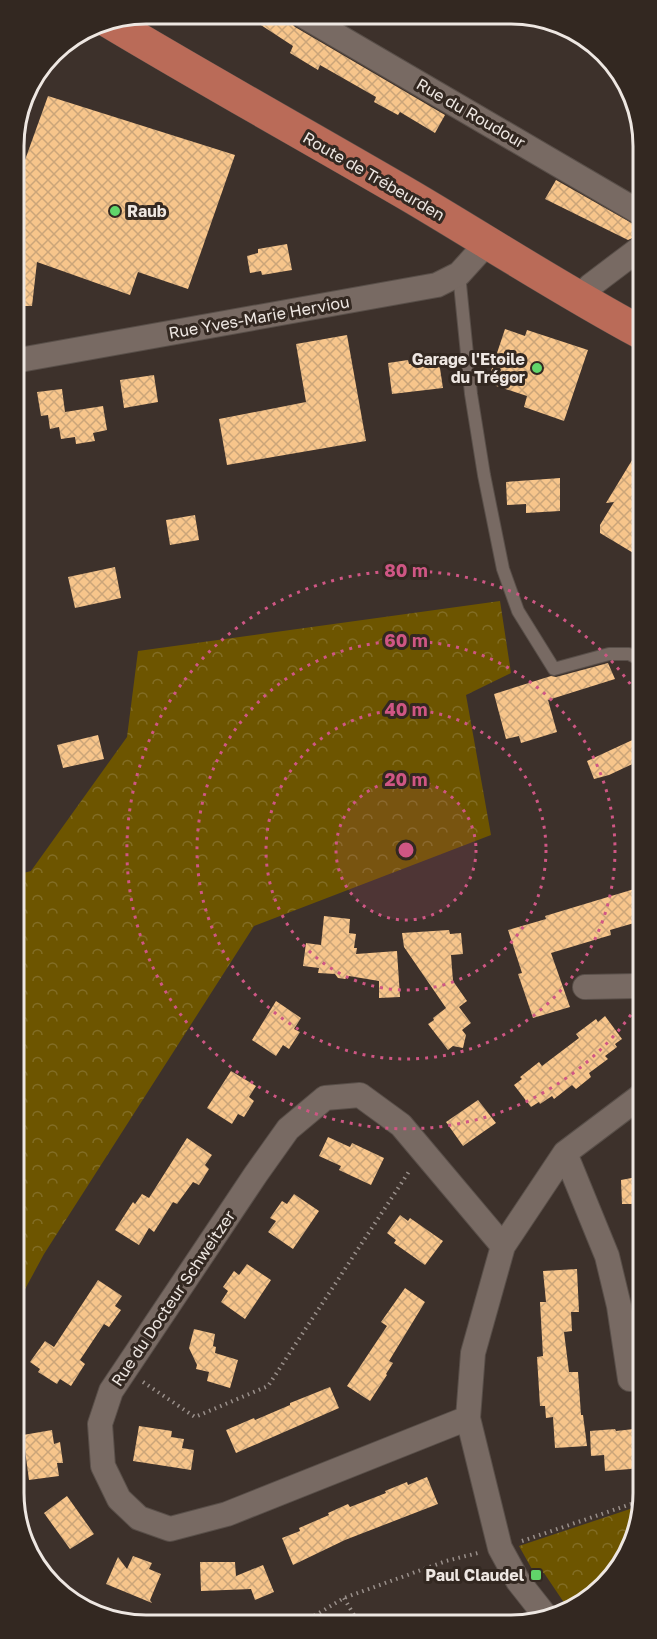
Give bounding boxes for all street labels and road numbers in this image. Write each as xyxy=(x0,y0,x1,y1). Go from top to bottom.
street label: Rue du Roudour xyxy=(413,74,529,152)
street label: Route de Trébeurden xyxy=(300,127,448,225)
street label: Rue Yves-Marie Herviou xyxy=(167,291,351,343)
street label: Rue du Docteur Schweitzer xyxy=(107,1206,239,1390)

